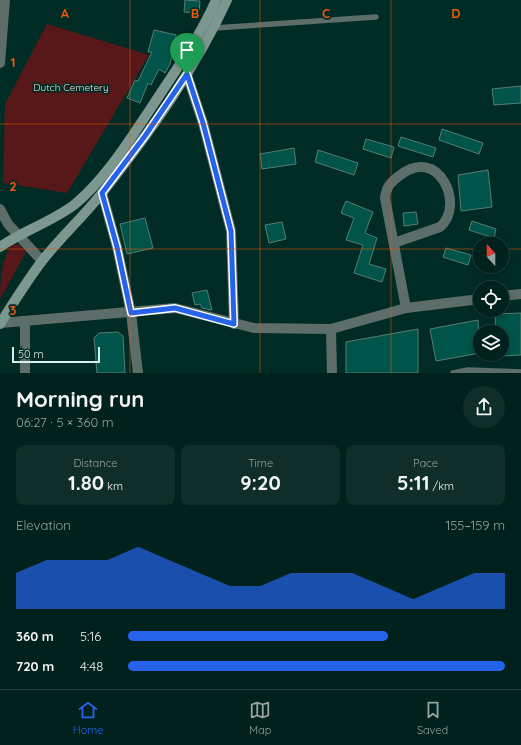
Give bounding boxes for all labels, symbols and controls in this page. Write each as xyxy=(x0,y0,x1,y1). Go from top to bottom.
text: A xyxy=(61,5,70,21)
text: B xyxy=(191,5,199,21)
text: C xyxy=(322,5,330,21)
text: D xyxy=(451,5,461,21)
pin xyxy=(170,33,204,74)
icon: arrive xyxy=(176,39,198,61)
text: 1 xyxy=(10,54,16,70)
park label: Dutch Cemetery xyxy=(33,81,109,94)
text: 2 xyxy=(9,178,17,194)
north arrow xyxy=(473,237,509,273)
map controls xyxy=(473,237,509,361)
button: locate xyxy=(473,281,509,317)
text: 3 xyxy=(10,302,17,318)
button: layers xyxy=(473,325,509,361)
scale bar xyxy=(12,345,100,364)
text: 50 m xyxy=(18,347,44,361)
text: Morning run xyxy=(16,385,144,413)
button: share xyxy=(463,386,505,428)
text: 06:27 · 5 × 360 m xyxy=(16,414,114,430)
text: Distance xyxy=(73,456,118,470)
text: Time xyxy=(248,456,273,470)
text: Pace xyxy=(413,456,438,470)
text: 1.80 xyxy=(68,470,104,495)
text: 9:20 xyxy=(240,470,281,495)
text: 5:11 xyxy=(397,470,429,495)
text: km xyxy=(104,479,123,493)
text: /km xyxy=(429,479,454,493)
text: Elevation xyxy=(16,517,71,533)
text: 155–159 m xyxy=(445,517,505,533)
text: 360 m xyxy=(16,628,54,644)
text: 5:16 xyxy=(80,628,101,644)
text: 720 m xyxy=(16,658,54,674)
text: 4:48 xyxy=(80,658,103,674)
tab: Home xyxy=(73,699,104,737)
tab: Map xyxy=(249,699,271,737)
tab: Saved xyxy=(417,699,448,737)

